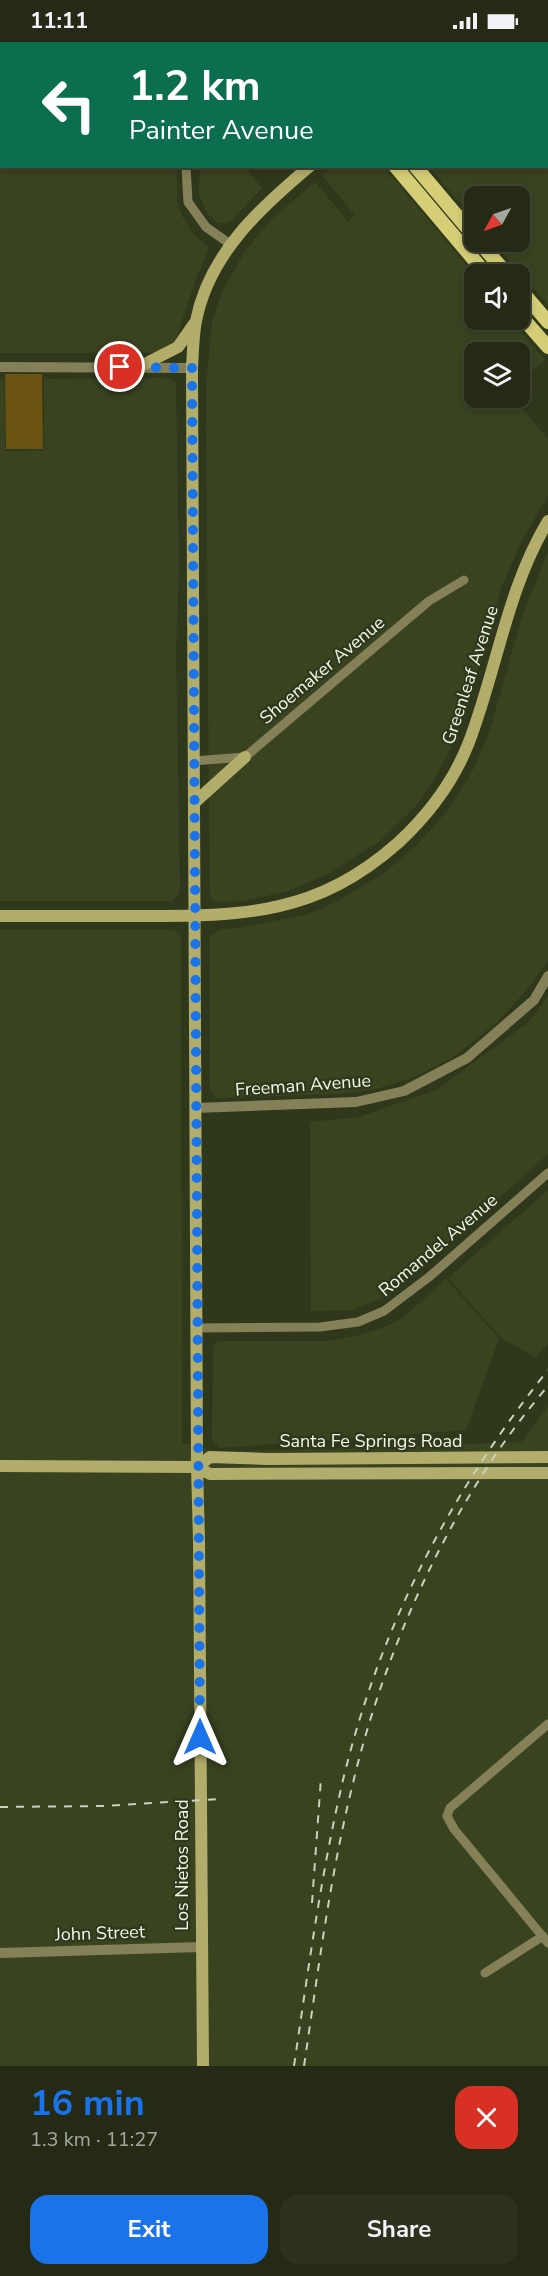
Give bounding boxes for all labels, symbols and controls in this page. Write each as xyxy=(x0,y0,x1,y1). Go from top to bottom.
text: 11:11 xyxy=(30,6,88,36)
text: 1.2 km xyxy=(129,58,261,115)
icon: left xyxy=(30,66,108,144)
text: Painter Avenue xyxy=(129,112,314,149)
north arrow xyxy=(464,186,530,252)
map controls xyxy=(464,186,530,408)
button: sound xyxy=(464,264,530,330)
pin xyxy=(94,341,145,392)
button: layers xyxy=(464,342,530,408)
icon: arrive xyxy=(103,350,136,383)
street label: Greenleaf Avenue xyxy=(436,602,504,748)
street label: Shoemaker Avenue xyxy=(254,611,390,729)
street label: Freeman Avenue xyxy=(234,1068,372,1102)
street label: Romandel Avenue xyxy=(373,1188,503,1302)
street label: Santa Fe Springs Road xyxy=(279,1429,463,1453)
position arrow xyxy=(168,1705,232,1769)
street label: Los Nietos Road xyxy=(170,1799,194,1931)
street label: John Street xyxy=(54,1919,146,1947)
text: 16 min xyxy=(30,2079,145,2128)
button: close xyxy=(455,2086,518,2149)
text: 1.3 km · 11:27 xyxy=(30,2126,158,2153)
button: Exit xyxy=(30,2195,268,2264)
button: Share xyxy=(280,2195,518,2264)

